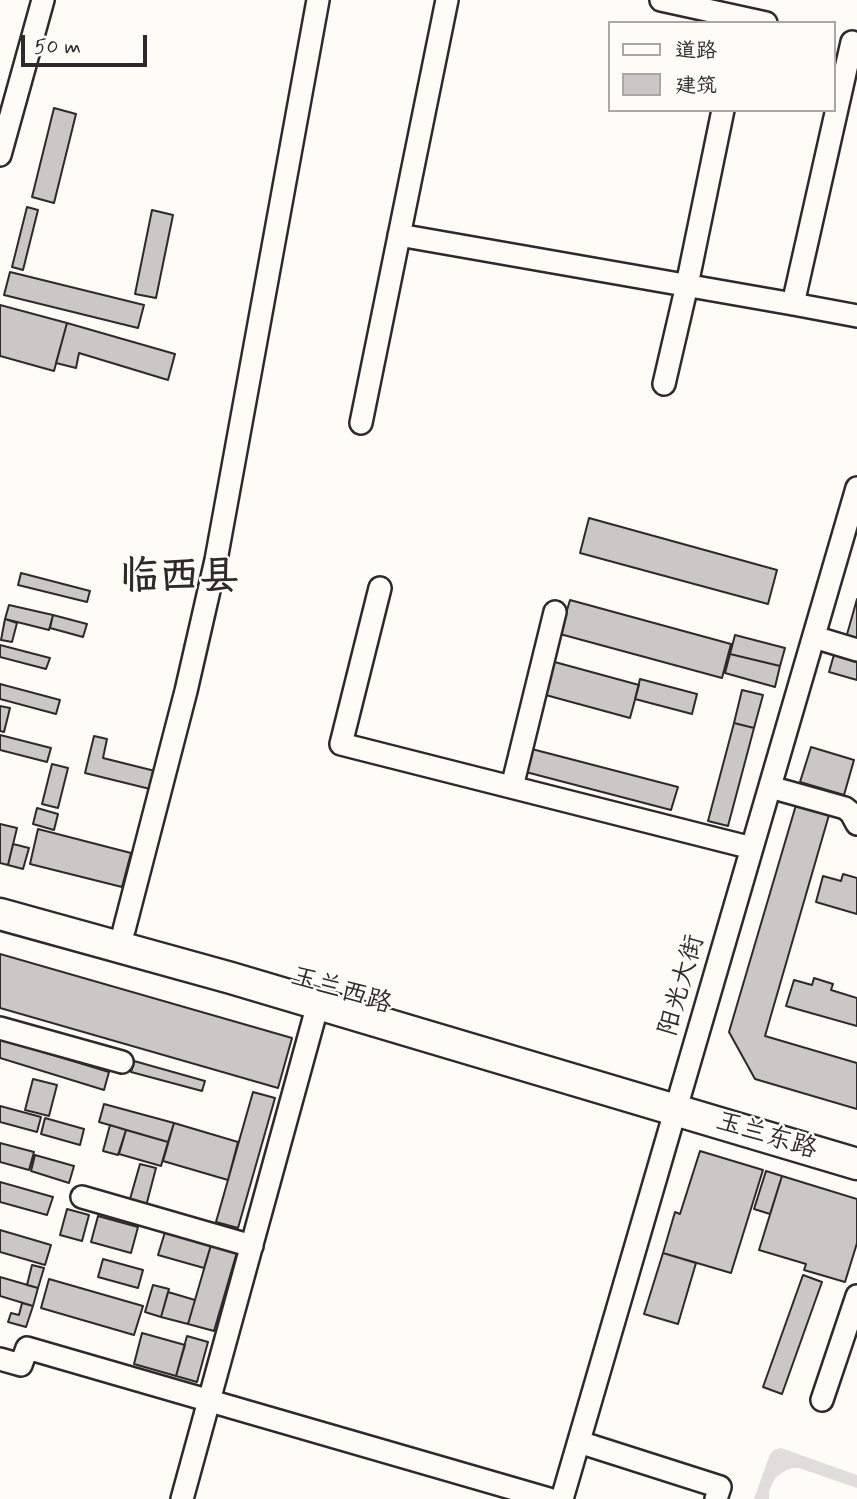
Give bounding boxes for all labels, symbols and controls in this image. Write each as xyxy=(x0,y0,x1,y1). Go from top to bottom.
scale bar xyxy=(24,21,150,65)
legend xyxy=(608,21,836,112)
text: 50 m xyxy=(34,33,81,61)
text: 道路 xyxy=(675,37,717,65)
text: 建筑 xyxy=(675,72,717,100)
district label: 临西县 xyxy=(119,556,239,604)
street label: 阳光大街 xyxy=(654,932,712,1040)
street label: 玉兰西路 xyxy=(287,962,395,1022)
street label: 玉兰东路 xyxy=(712,1107,820,1167)

